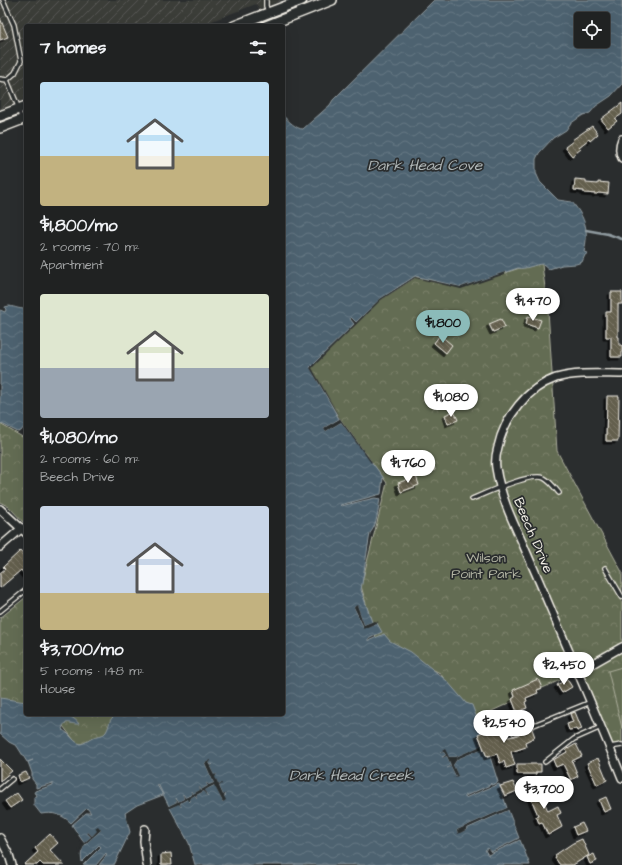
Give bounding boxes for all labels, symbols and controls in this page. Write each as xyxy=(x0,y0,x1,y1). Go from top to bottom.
map controls xyxy=(574,12,610,48)
button: locate xyxy=(574,12,610,48)
text: 7 homes xyxy=(40,36,106,60)
icon: filters xyxy=(247,37,269,59)
icon: home xyxy=(119,108,191,180)
water label: Dark Head Cove xyxy=(368,155,483,176)
text: $1,800/mo xyxy=(40,214,118,238)
text: 2 rooms · 70 m² xyxy=(40,238,140,256)
text: Apartment xyxy=(40,256,104,274)
pin: $1,470 xyxy=(500,288,566,322)
text: $1,470 xyxy=(515,292,551,310)
pin: $1,800 xyxy=(410,310,476,344)
text: $1,800 xyxy=(425,314,461,332)
icon: home xyxy=(119,320,191,392)
pin: $1,080 xyxy=(418,384,484,418)
text: $1,080 xyxy=(433,388,469,406)
text: $1,080/mo xyxy=(40,426,118,450)
text: 2 rooms · 60 m² xyxy=(40,450,140,468)
pin: $1,760 xyxy=(375,450,441,484)
text: $1,760 xyxy=(390,454,426,472)
text: Beech Drive xyxy=(40,468,115,486)
street label: Beech Drive xyxy=(508,495,558,577)
icon: home xyxy=(119,532,191,604)
park label: Wilson Point Park xyxy=(451,548,521,584)
text: $3,700/mo xyxy=(40,638,124,662)
pin: $2,450 xyxy=(531,652,597,686)
text: $2,450 xyxy=(542,656,586,674)
text: 5 rooms · 148 m² xyxy=(40,662,144,680)
text: House xyxy=(40,680,75,698)
pin: $2,540 xyxy=(471,710,537,744)
text: $2,540 xyxy=(482,714,526,732)
water label: Dark Head Creek xyxy=(289,765,414,786)
pin: $3,700 xyxy=(511,776,577,810)
text: $3,700 xyxy=(524,780,564,798)

